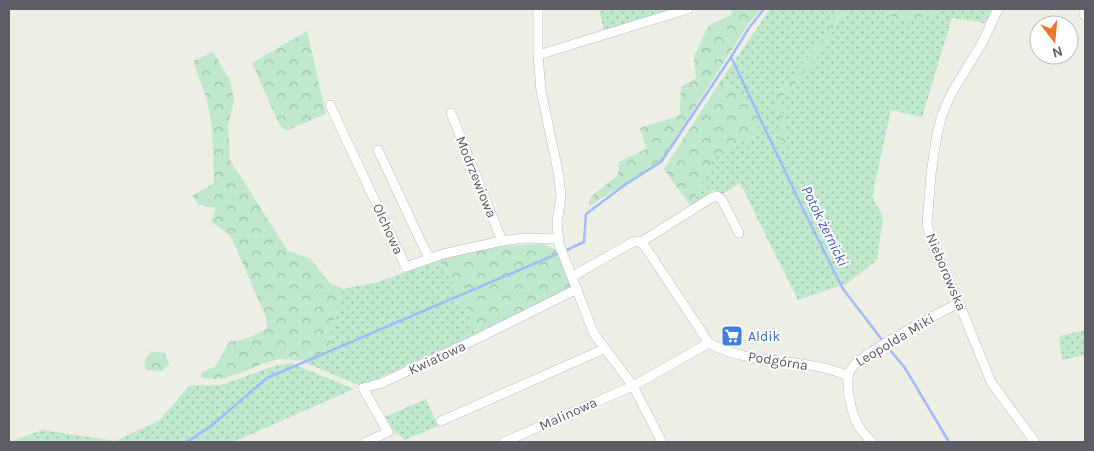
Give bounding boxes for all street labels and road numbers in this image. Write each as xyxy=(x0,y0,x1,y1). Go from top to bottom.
street label: Modrzewiowa xyxy=(452,134,500,220)
street label: Olchowa xyxy=(369,201,407,257)
street label: Nieborowska xyxy=(922,231,970,313)
street label: Leopolda Miki xyxy=(853,310,937,370)
street label: Kwiatowa xyxy=(406,337,468,379)
street label: Podgórna xyxy=(747,348,809,374)
street label: Malinowa xyxy=(536,394,600,434)

